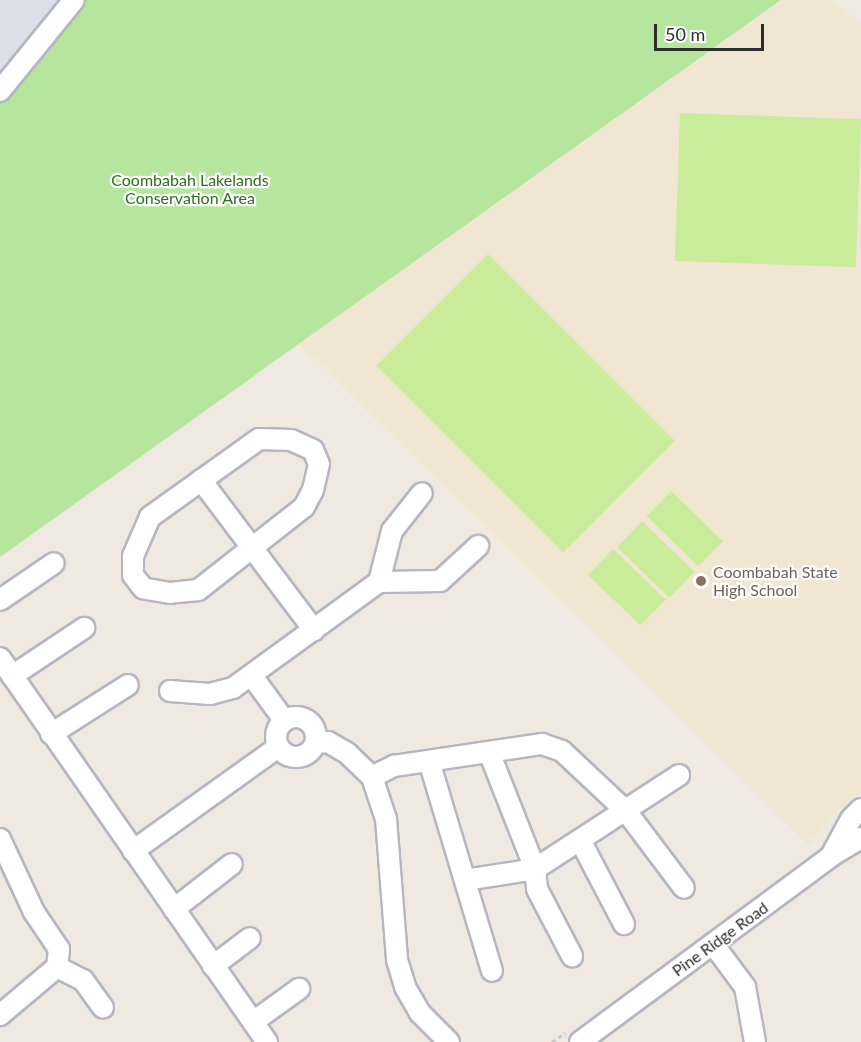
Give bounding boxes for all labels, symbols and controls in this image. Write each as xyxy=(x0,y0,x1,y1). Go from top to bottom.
scale bar xyxy=(657,12,766,50)
text: 50 m xyxy=(665,23,705,45)
park label: Coombabah Lakelands Conservation Area xyxy=(111,170,269,208)
place label: Coombabah State High School xyxy=(713,562,838,600)
marker: Coombabah State High School xyxy=(694,574,708,588)
street label: Pine Ridge Road xyxy=(668,898,772,980)

